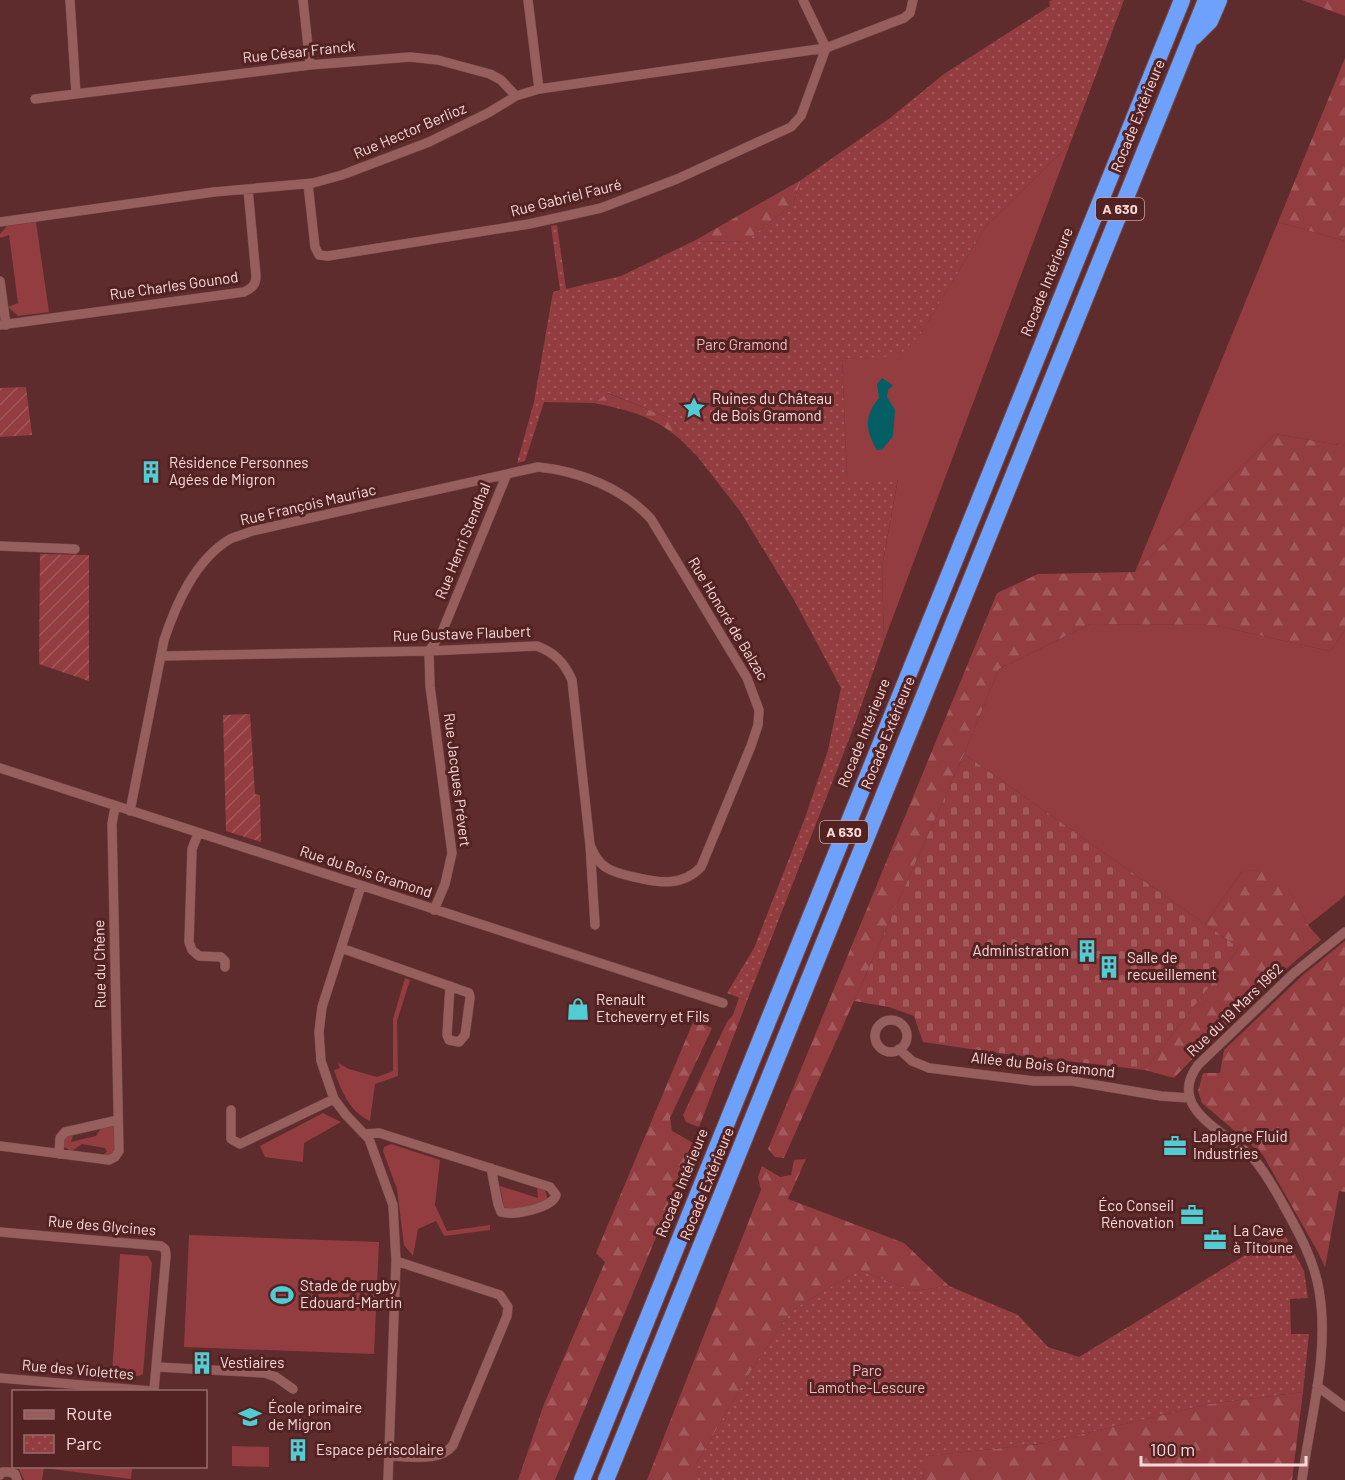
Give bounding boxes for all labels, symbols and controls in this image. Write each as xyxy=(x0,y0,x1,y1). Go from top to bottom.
street label: Rue César Franck xyxy=(242,36,357,66)
street label: Rocade Extérieure xyxy=(1106,57,1168,175)
street label: Rue Hector Berlioz xyxy=(351,98,469,162)
street label: Rue Gabriel Fauré xyxy=(508,175,623,220)
road number: A 630 xyxy=(1096,198,1144,220)
street label: Rocade Intérieure xyxy=(1016,225,1076,339)
street label: Rue Charles Gounod xyxy=(108,267,239,303)
park label: Parc Gramond xyxy=(696,335,788,353)
place label: Ruines du Château de Bois Gramond xyxy=(712,389,832,424)
place icon: Ruines du Château de Bois Gramond xyxy=(681,395,707,421)
place label: Résidence Personnes Agées de Migron xyxy=(169,453,309,488)
building icon: Résidence Personnes Agées de Migron xyxy=(138,459,164,485)
street label: Rue François Mauriac xyxy=(238,480,378,528)
street label: Rue Henri Stendhal xyxy=(431,480,494,601)
street label: Rue Honoré de Balzac xyxy=(685,554,773,683)
street label: Rue Gustave Flaubert xyxy=(392,622,531,644)
street label: Rocade Extérieure xyxy=(856,674,918,792)
street label: Rocade Intérieure xyxy=(833,676,893,790)
street label: Rue Jacques Prévert xyxy=(441,712,475,848)
road number: A 630 xyxy=(820,821,868,843)
street label: Rue du Bois Gramond xyxy=(298,841,435,901)
street label: Rue du Chêne xyxy=(89,920,109,1008)
building icon: Administration xyxy=(1074,938,1100,964)
place label: Administration xyxy=(973,941,1069,959)
place label: Salle de recueillement xyxy=(1127,948,1217,983)
building icon: Salle de recueillement xyxy=(1096,954,1122,980)
street label: Rue du 19 Mars 1962 xyxy=(1183,959,1286,1060)
place label: Renault Etcheverry et Fils xyxy=(596,990,709,1025)
shop icon: Renault Etcheverry et Fils xyxy=(565,996,591,1022)
street label: Allée du Bois Gramond xyxy=(970,1047,1116,1081)
street label: Rocade Extérieure xyxy=(675,1125,737,1243)
street label: Rocade Intérieure xyxy=(651,1126,711,1240)
place label: Laplagne Fluid Industries xyxy=(1193,1127,1288,1162)
office icon: Laplagne Fluid Industries xyxy=(1162,1133,1188,1159)
place label: Éco Conseil Rénovation xyxy=(1098,1196,1174,1231)
office icon: Éco Conseil Rénovation xyxy=(1179,1202,1205,1228)
street label: Rue des Glycines xyxy=(47,1211,157,1239)
place label: La Cave à Titoune xyxy=(1233,1221,1293,1256)
office icon: La Cave à Titoune xyxy=(1202,1227,1228,1253)
place label: Stade de rugby Edouard-Martin xyxy=(300,1276,402,1311)
sports icon: Stade de rugby Edouard-Martin xyxy=(269,1282,295,1308)
building icon: Vestiaires xyxy=(189,1350,215,1376)
place label: Vestiaires xyxy=(220,1353,284,1371)
street label: Rue des Violettes xyxy=(21,1355,135,1383)
park label: Parc Lamothe-Lescure xyxy=(809,1361,925,1396)
legend xyxy=(12,1390,207,1468)
place label: École primaire de Migron xyxy=(268,1398,362,1433)
text: Route xyxy=(66,1402,112,1424)
school or university icon: École primaire de Migron xyxy=(237,1404,263,1430)
scale bar xyxy=(1141,1429,1306,1467)
text: Parc xyxy=(66,1432,102,1454)
building icon: Espace périscolaire xyxy=(285,1437,311,1463)
text: 100 m xyxy=(1150,1438,1195,1460)
place label: Espace périscolaire xyxy=(316,1440,444,1458)

